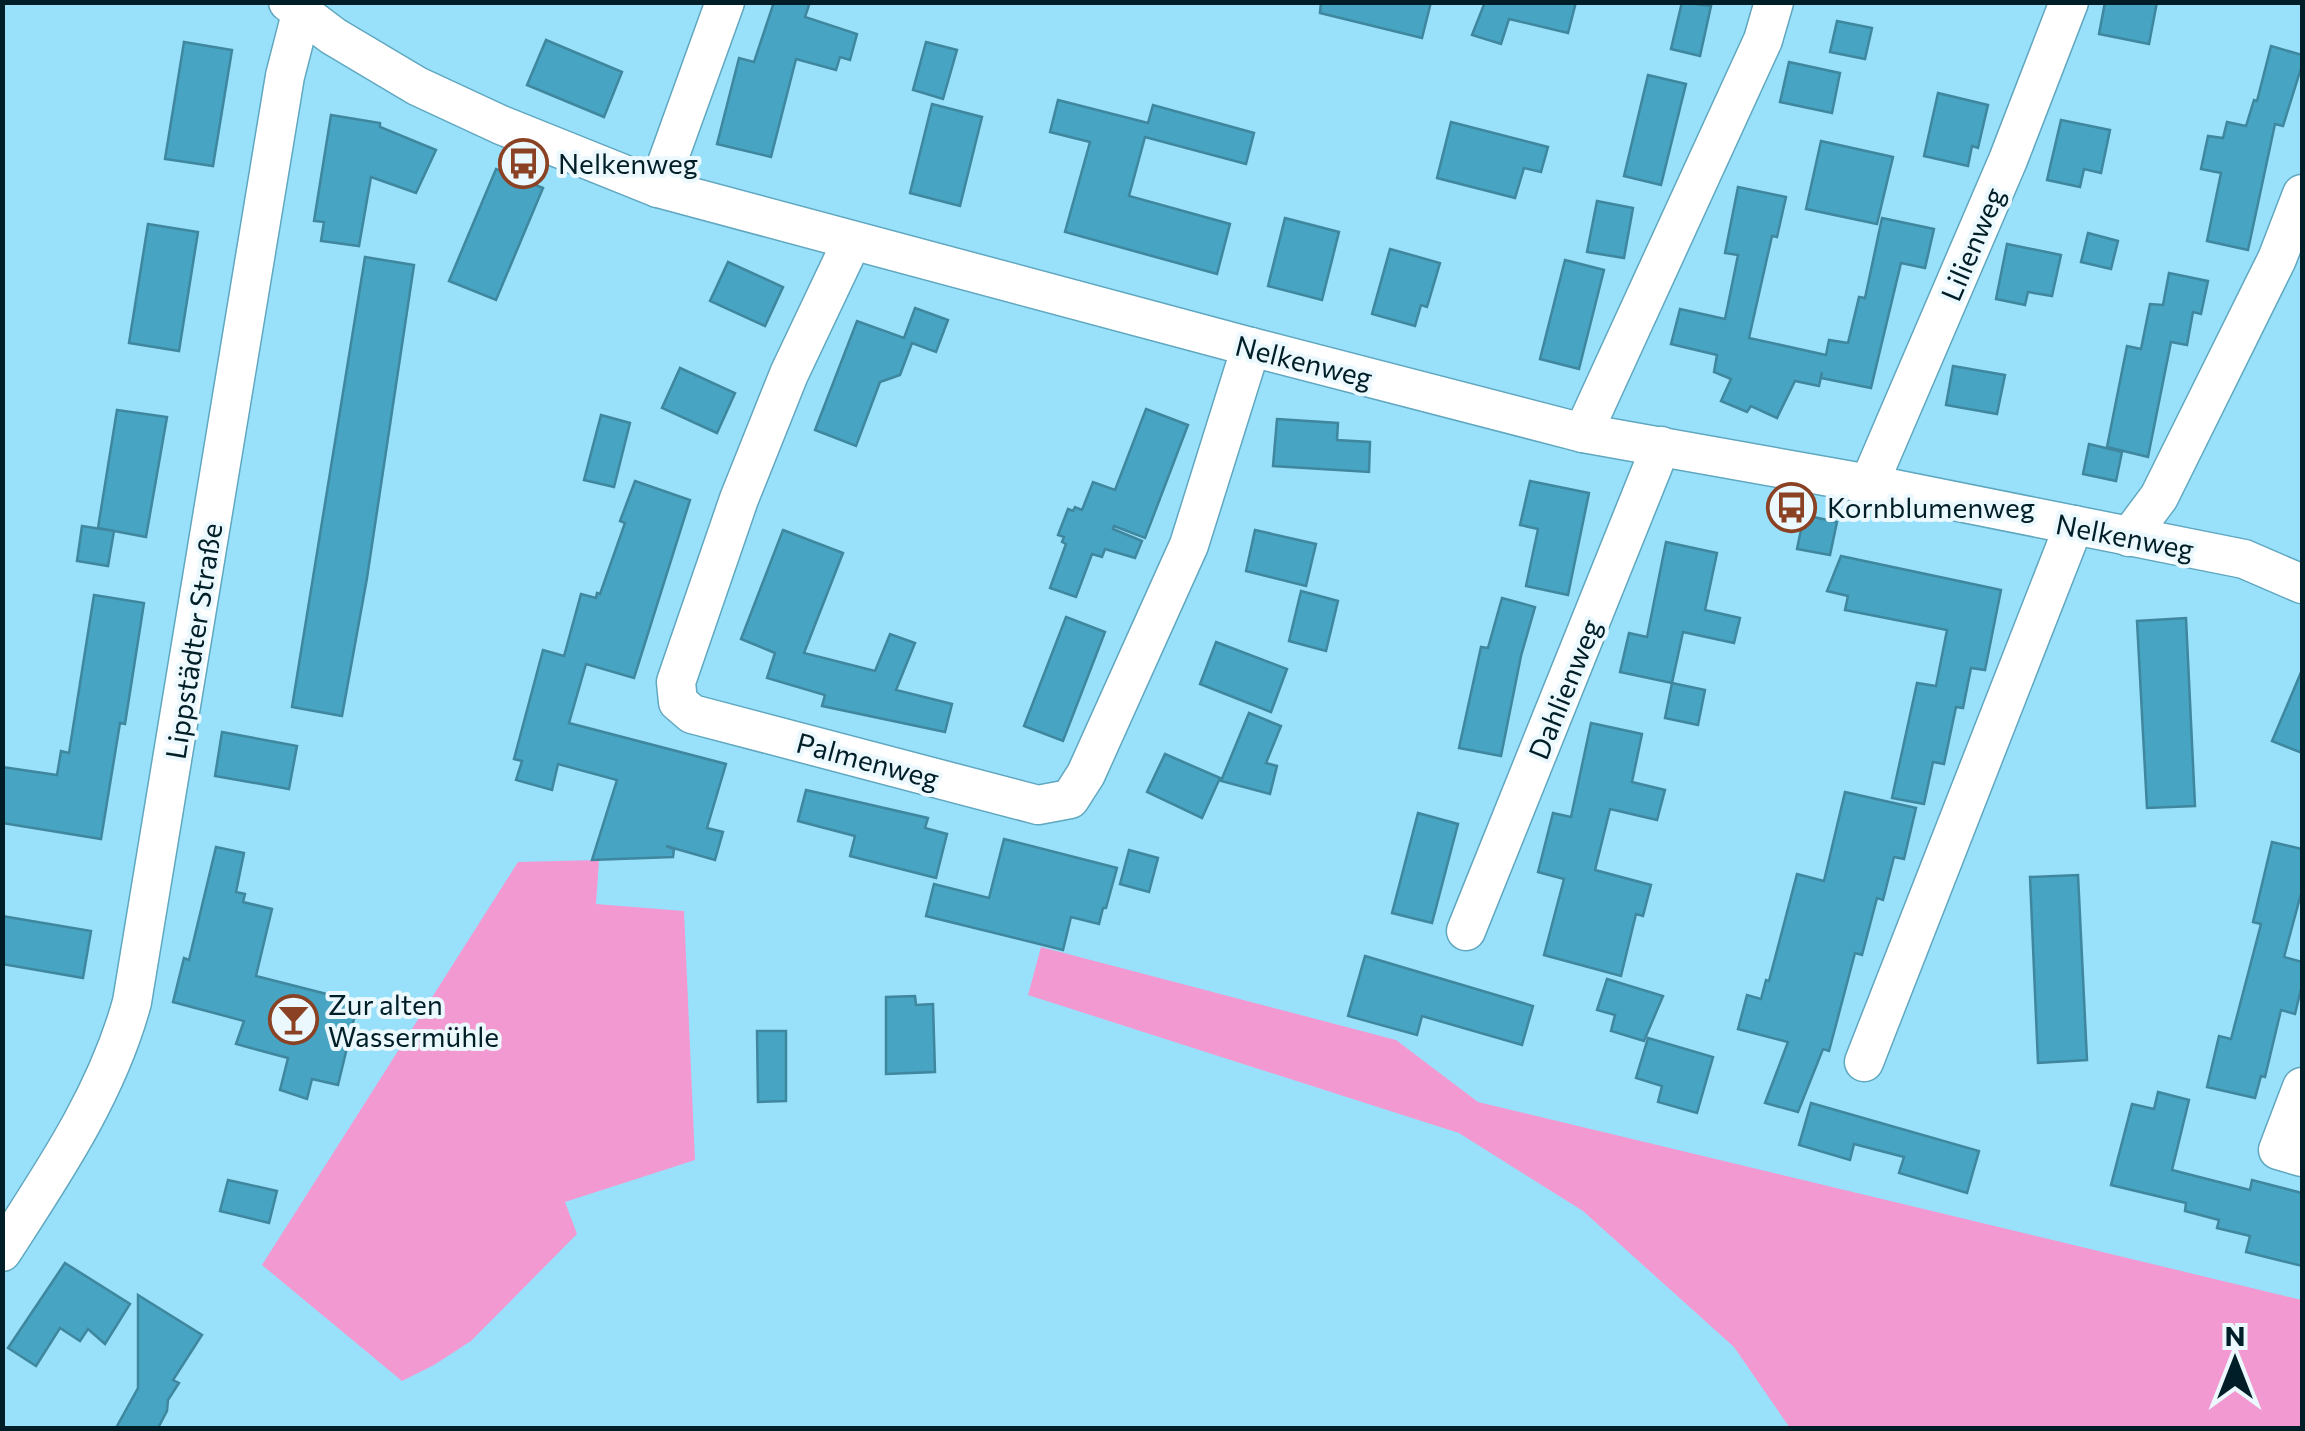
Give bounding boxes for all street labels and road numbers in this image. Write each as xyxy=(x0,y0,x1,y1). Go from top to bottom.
street label: Lilienweg xyxy=(1933,182,2011,306)
street label: Nelkenweg xyxy=(1232,328,1376,394)
street label: Nelkenweg xyxy=(2053,506,2197,566)
street label: Lippstädter Straße xyxy=(158,521,228,761)
street label: Dahlienweg xyxy=(1521,614,1607,764)
street label: Palmenweg xyxy=(793,725,943,795)

